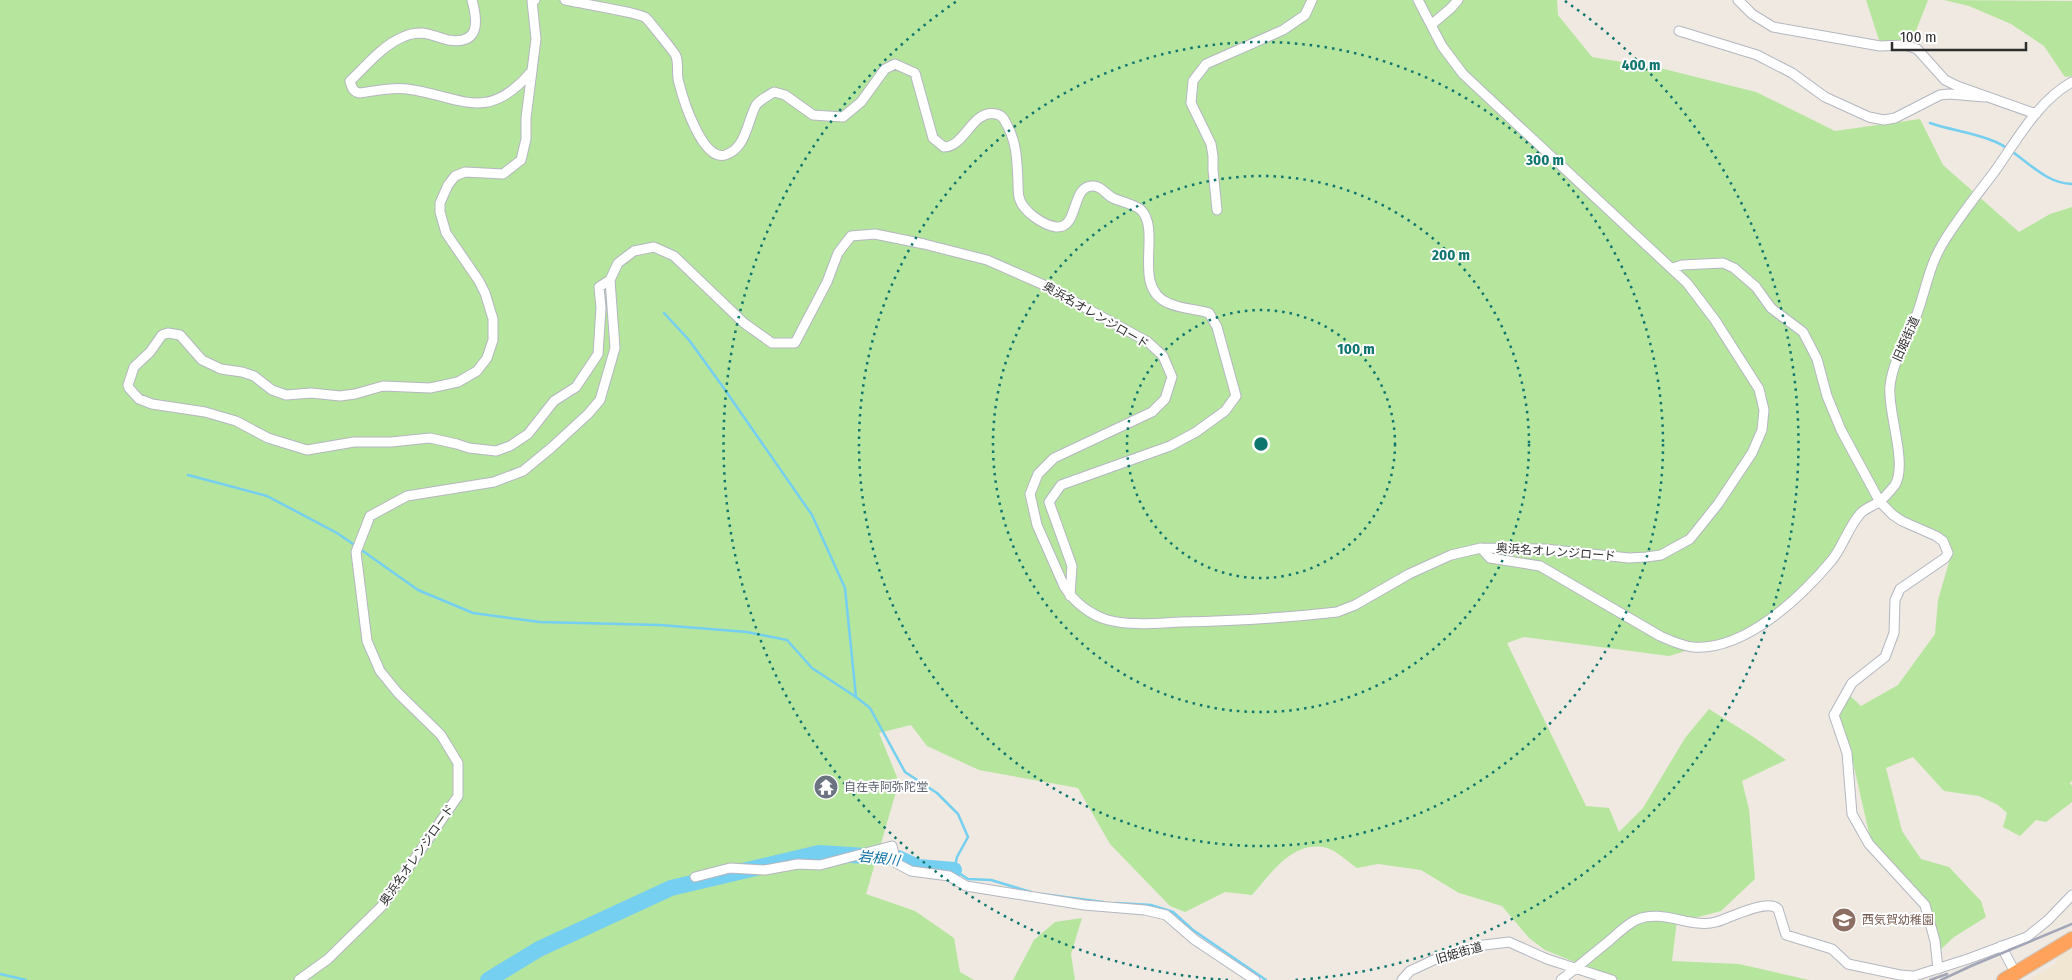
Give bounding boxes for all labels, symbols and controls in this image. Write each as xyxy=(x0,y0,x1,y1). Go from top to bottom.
scale bar xyxy=(1892,20,2026,52)
text: 100 m xyxy=(1900,28,1937,46)
text: 400 m xyxy=(1622,56,1660,74)
text: 300 m xyxy=(1525,151,1564,169)
text: 200 m xyxy=(1431,246,1470,264)
street label: 奥浜名オレンジロード xyxy=(1041,279,1151,351)
street label: 旧姫街道 xyxy=(1890,314,1922,364)
text: 100 m xyxy=(1337,340,1375,358)
centre of rings xyxy=(1252,435,1270,453)
street label: 奥浜名オレンジロード xyxy=(1496,541,1616,563)
temple icon: 自在寺阿弥陀堂 xyxy=(813,774,839,800)
place label: 自在寺阿弥陀堂 xyxy=(844,780,928,794)
street label: 奥浜名オレンジロード xyxy=(377,802,457,908)
water label: 岩根川 xyxy=(857,848,903,870)
school or university icon: 西気賀幼稚園 xyxy=(1831,907,1857,933)
place label: 西気賀幼稚園 xyxy=(1862,913,1934,927)
street label: 旧姫街道 xyxy=(1434,940,1484,966)

